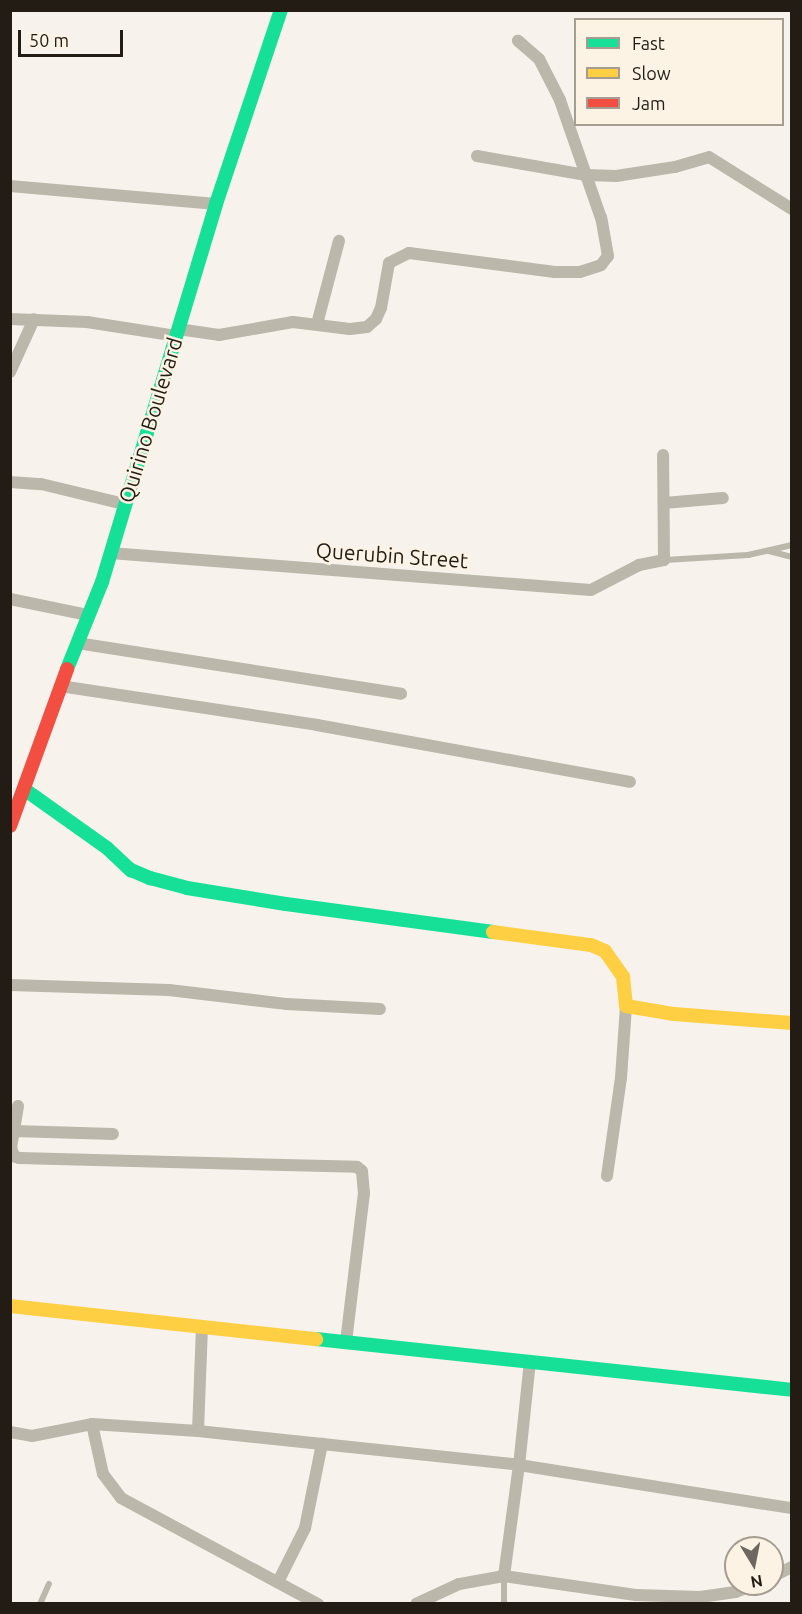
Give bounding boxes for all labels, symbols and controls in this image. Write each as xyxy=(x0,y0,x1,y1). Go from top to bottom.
scale bar xyxy=(21,18,126,56)
legend xyxy=(574,18,784,126)
text: 50 m xyxy=(29,30,69,50)
text: Fast xyxy=(632,33,665,53)
text: Slow xyxy=(632,63,671,83)
text: Jam xyxy=(632,93,666,113)
street label: Quirino Boulevard xyxy=(113,334,187,506)
street label: Querubin Street xyxy=(315,537,469,573)
north arrow xyxy=(724,1536,784,1596)
text: N xyxy=(749,1572,764,1592)

